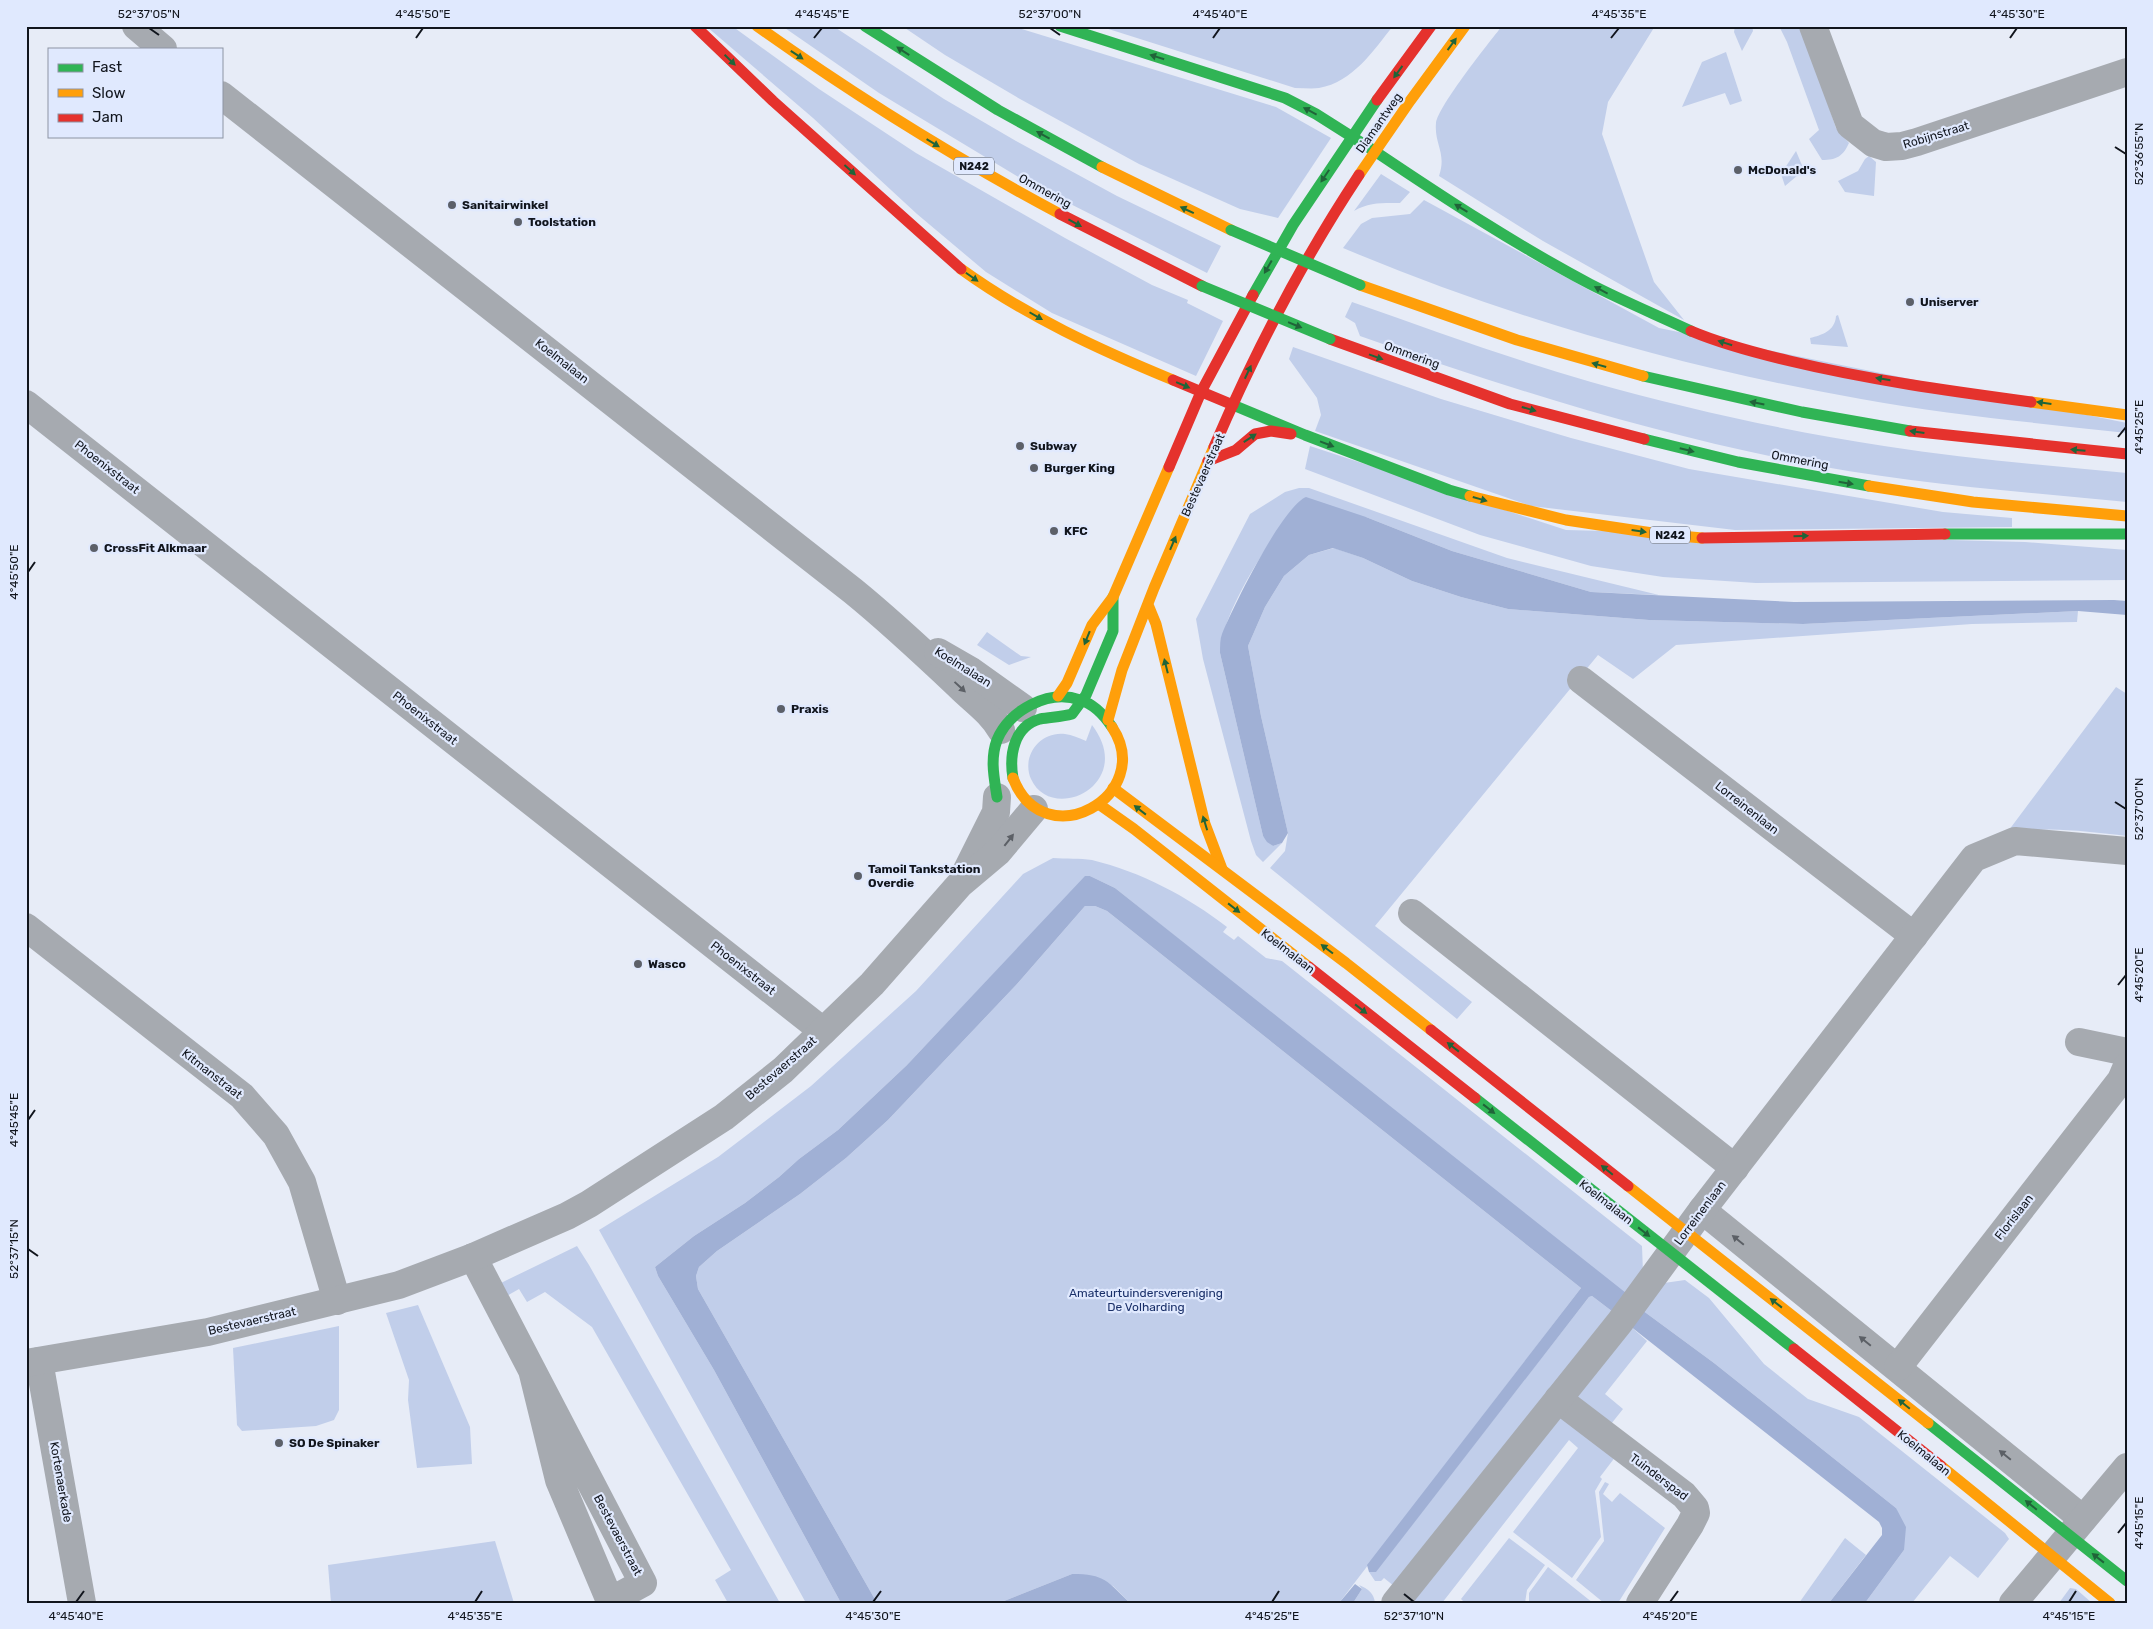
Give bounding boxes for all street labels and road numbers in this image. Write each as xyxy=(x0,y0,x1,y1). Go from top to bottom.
street label: Diamantweg xyxy=(1353,90,1405,156)
street label: Robijnstraat xyxy=(1901,118,1971,152)
road number: N242 xyxy=(954,158,994,175)
street label: Ommering xyxy=(1016,171,1074,211)
street label: Koelmalaan xyxy=(532,336,592,386)
street label: Ommering xyxy=(1382,338,1442,372)
street label: Bestevaerstraat xyxy=(1178,431,1228,519)
street label: Phoenixstraat xyxy=(72,437,142,497)
street label: Ommering xyxy=(1770,448,1830,472)
road number: N242 xyxy=(1650,526,1690,544)
street label: Koelmalaan xyxy=(932,644,994,690)
street label: Phoenixstraat xyxy=(390,688,460,748)
street label: Lorreinenlaan xyxy=(1712,779,1782,837)
street label: Koelmalaan xyxy=(1258,926,1318,976)
street label: Phoenixstraat xyxy=(708,938,778,998)
street label: Bestevaerstraat xyxy=(743,1033,820,1103)
street label: Kitmanstraat xyxy=(179,1046,245,1102)
street label: Koelmalaan xyxy=(1576,1177,1636,1227)
street label: Lorreinenlaan xyxy=(1671,1178,1729,1248)
street label: Florislaan xyxy=(1992,1191,2036,1243)
street label: Bestevaerstraat xyxy=(207,1304,297,1338)
street label: Koelmalaan xyxy=(1895,1427,1953,1479)
street label: Kortenaerkade xyxy=(47,1441,75,1524)
street label: Tuinderspad xyxy=(1627,1451,1691,1503)
street label: Bestevaerstraat xyxy=(591,1492,645,1578)

